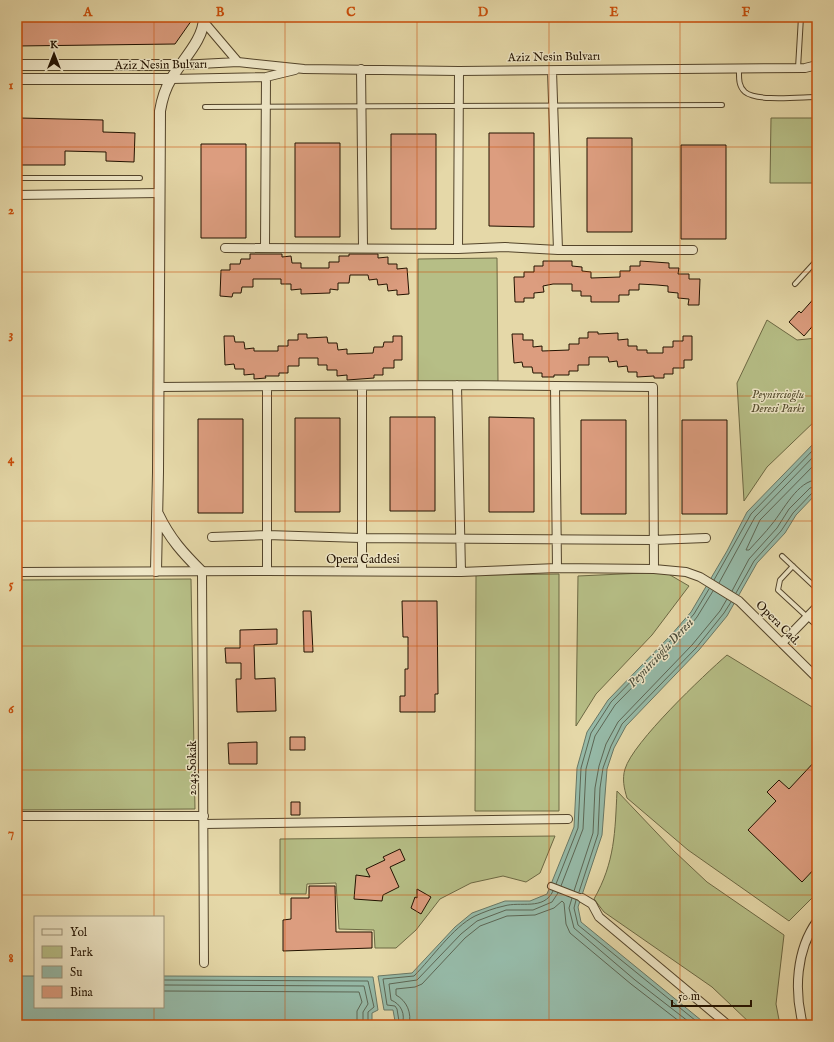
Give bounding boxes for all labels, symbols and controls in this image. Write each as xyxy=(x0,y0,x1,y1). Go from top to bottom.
text: A xyxy=(83,4,94,21)
text: B xyxy=(216,4,225,21)
text: C xyxy=(346,4,356,21)
text: D xyxy=(478,4,489,21)
text: E xyxy=(609,4,619,21)
text: F xyxy=(742,4,751,21)
north arrow xyxy=(34,34,74,74)
text: K xyxy=(50,38,59,52)
street label: Aziz Nesin Bulvarı xyxy=(507,49,600,65)
street label: Aziz Nesin Bulvarı xyxy=(114,57,207,73)
text: 1 xyxy=(9,77,14,94)
text: 2 xyxy=(8,202,14,219)
text: 3 xyxy=(9,326,14,343)
park label: Peynircioğlu Deresi Parkı xyxy=(751,387,805,416)
text: 4 xyxy=(8,451,15,468)
street label: Opera Caddesi xyxy=(326,552,400,568)
text: 5 xyxy=(9,576,14,593)
street label: Opera Cad. xyxy=(752,598,803,649)
water label: Peynircioğlu Deresi xyxy=(624,614,699,692)
text: 6 xyxy=(8,701,14,718)
street label: 2043.Sokak xyxy=(185,740,200,796)
text: 7 xyxy=(8,825,14,842)
legend xyxy=(34,916,164,1008)
text: Yol xyxy=(70,925,88,940)
text: Park xyxy=(70,945,93,960)
text: 8 xyxy=(8,950,14,967)
text: Su xyxy=(70,965,82,980)
scale bar xyxy=(672,982,751,1008)
text: Bina xyxy=(70,985,94,1000)
text: 50 m xyxy=(678,989,700,1004)

